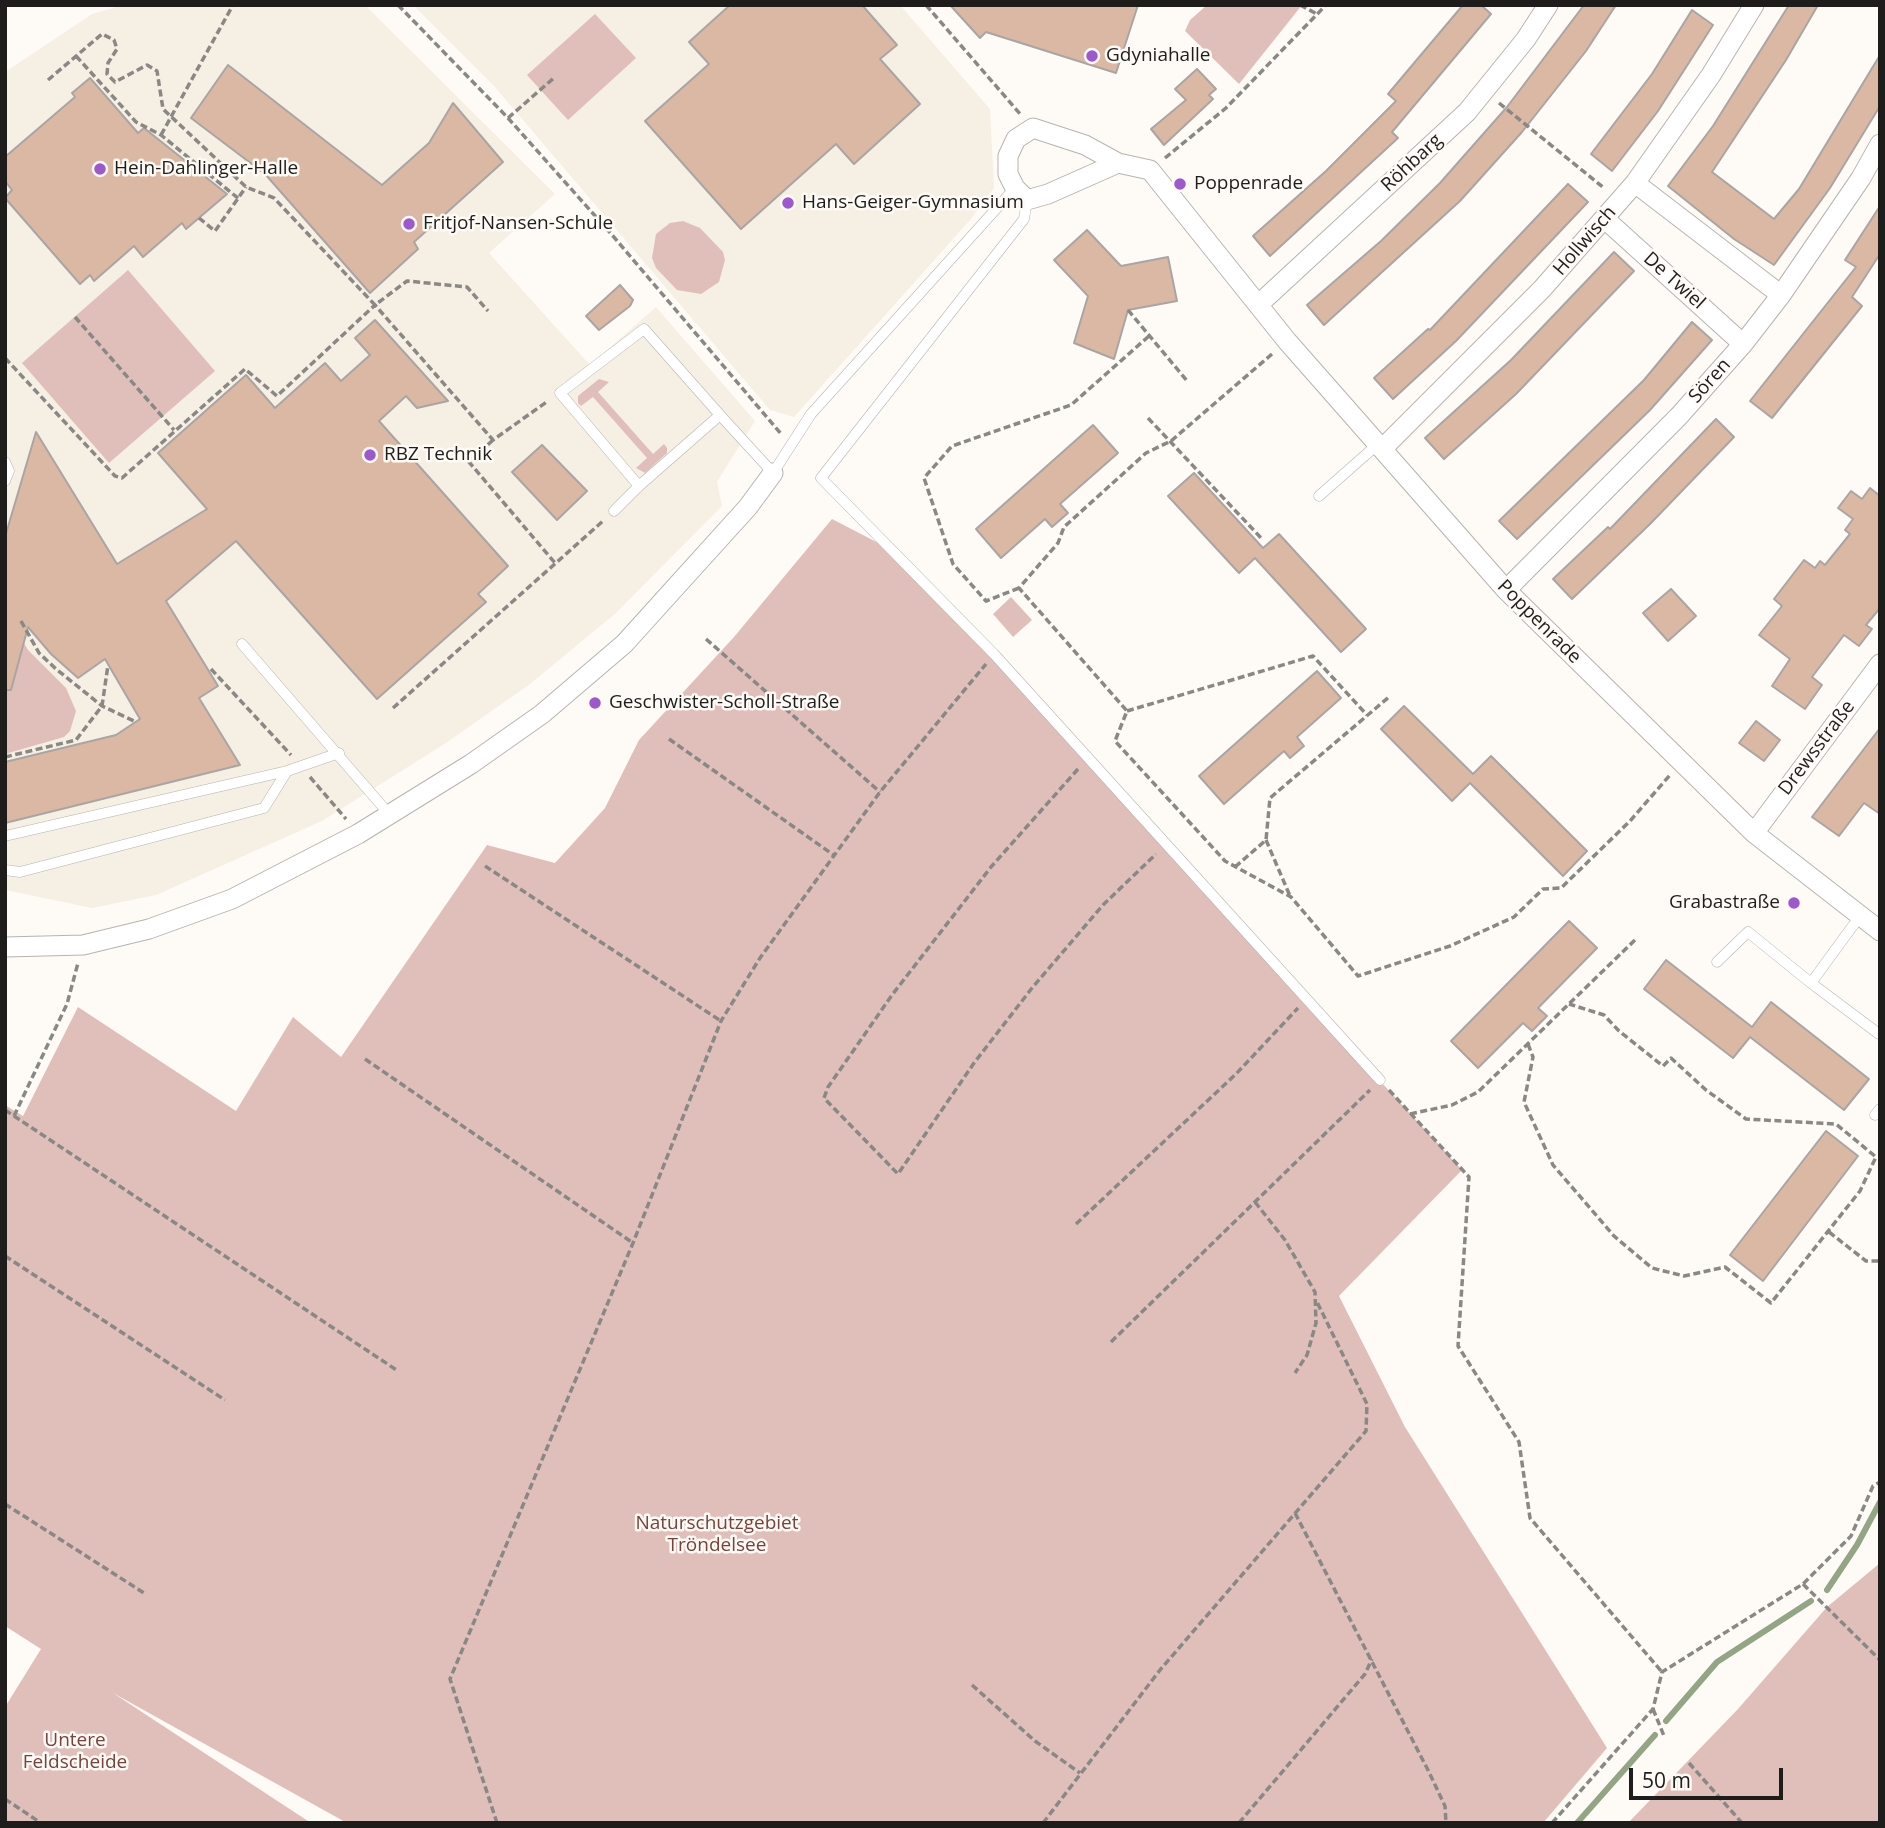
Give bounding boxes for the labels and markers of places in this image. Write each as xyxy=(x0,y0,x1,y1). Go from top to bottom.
place label: Gdyniahalle xyxy=(1106,45,1210,67)
marker: Gdyniahalle xyxy=(1084,48,1100,64)
place label: Hein-Dahlinger-Halle xyxy=(114,158,298,180)
marker: Hein-Dahlinger-Halle xyxy=(92,161,108,177)
place label: Poppenrade xyxy=(1194,173,1303,195)
marker: Poppenrade xyxy=(1172,176,1188,192)
place label: Hans-Geiger-Gymnasium xyxy=(802,192,1024,214)
marker: Hans-Geiger-Gymnasium xyxy=(780,195,796,211)
place label: Fritjof-Nansen-Schule xyxy=(423,213,613,235)
marker: Fritjof-Nansen-Schule xyxy=(401,216,417,232)
place label: RBZ Technik xyxy=(384,444,492,466)
marker: RBZ Technik xyxy=(362,447,378,463)
place label: Geschwister-Scholl-Straße xyxy=(609,692,840,714)
marker: Geschwister-Scholl-Straße xyxy=(587,695,603,711)
place label: Grabastraße xyxy=(1669,892,1780,914)
marker: Grabastraße xyxy=(1786,895,1802,911)

